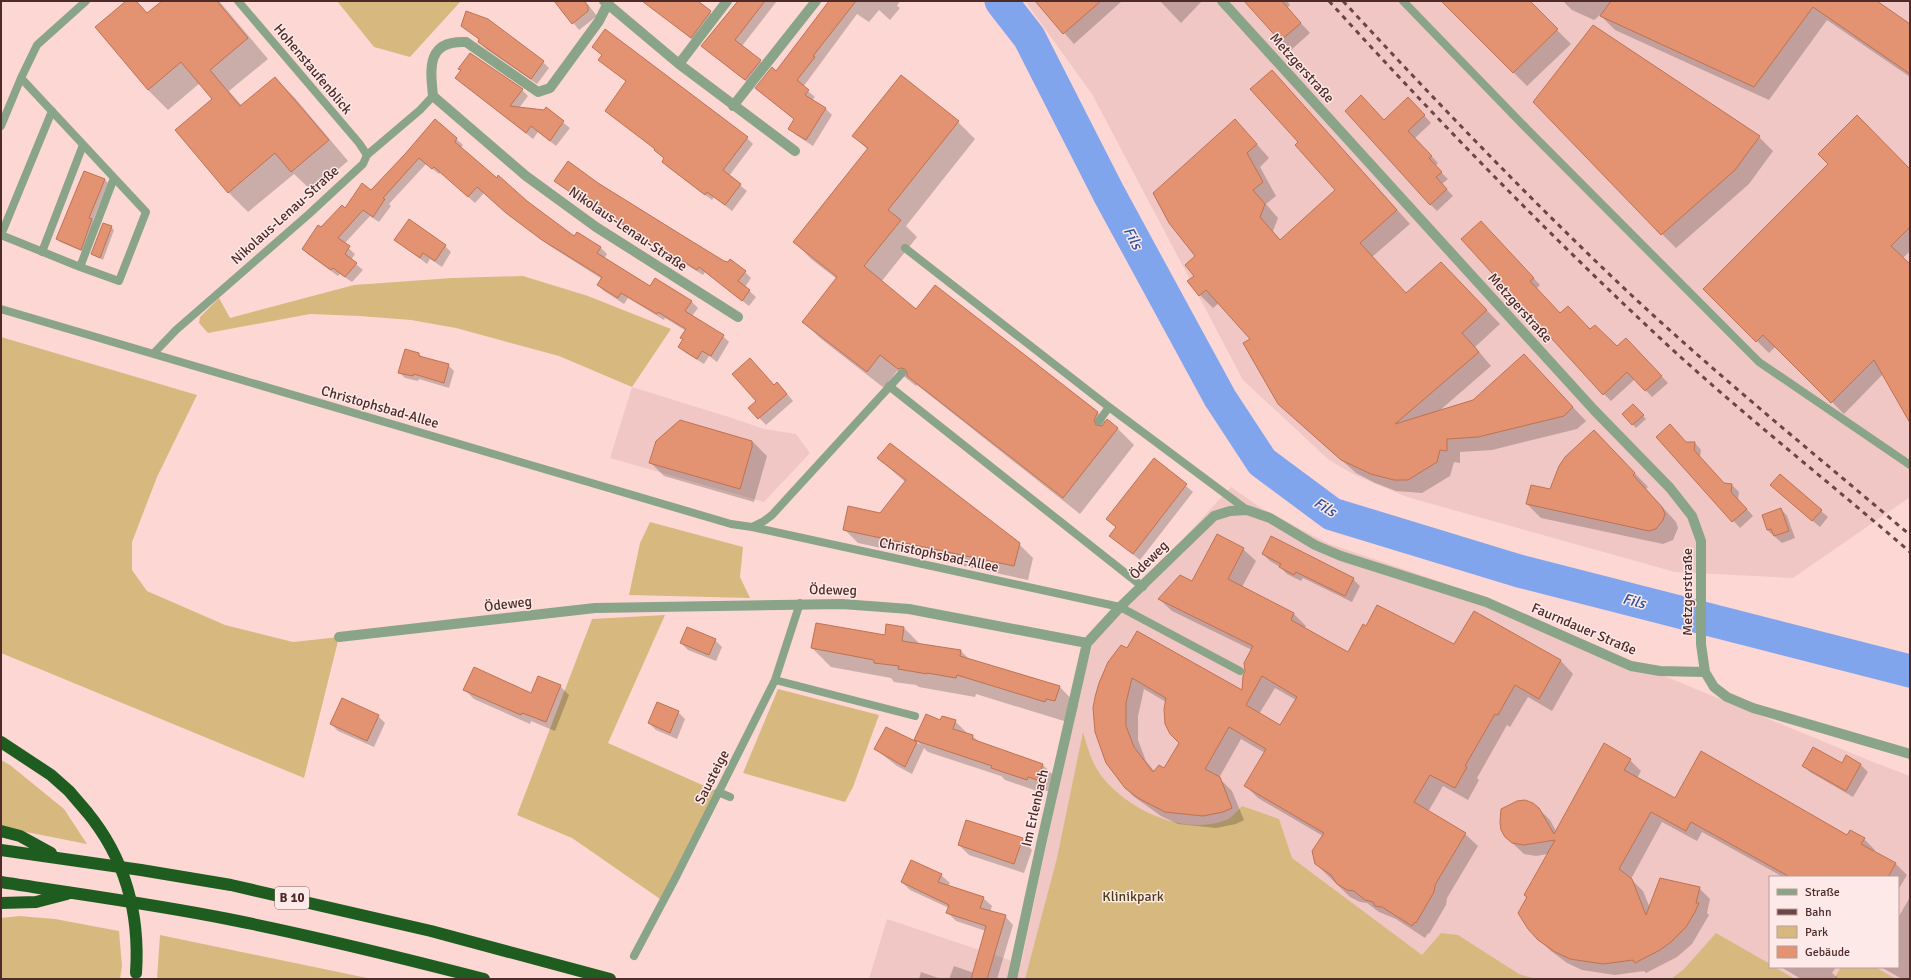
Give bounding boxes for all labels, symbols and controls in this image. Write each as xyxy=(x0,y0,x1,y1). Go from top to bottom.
street label: Hohenstaufenblick xyxy=(270,20,356,118)
street label: Metzgerstraße xyxy=(1266,30,1338,106)
street label: Nikolaus-Lenau-Straße xyxy=(228,162,342,268)
street label: Nikolaus-Lenau-Straße xyxy=(566,183,690,275)
water label: Fils xyxy=(1120,224,1147,254)
street label: Metzgerstraße xyxy=(1484,270,1556,346)
street label: Christophsbad-Allee xyxy=(319,382,441,432)
water label: Fils xyxy=(1311,493,1341,521)
street label: Christophsbad-Allee xyxy=(878,534,1000,576)
street label: Ödeweg xyxy=(1126,537,1172,583)
street label: Metzgerstraße xyxy=(1679,548,1696,636)
street label: Ödeweg xyxy=(809,581,857,599)
water label: Fils xyxy=(1621,590,1649,613)
street label: Ödeweg xyxy=(483,593,533,615)
street label: Faurndauer Straße xyxy=(1529,599,1639,659)
street label: Sausteige xyxy=(691,747,733,807)
street label: Im Erlenbach xyxy=(1018,768,1052,848)
legend xyxy=(1769,876,1899,968)
text: Straße xyxy=(1805,885,1840,900)
road number: B 10 xyxy=(275,887,309,909)
park label: Klinikpark xyxy=(1102,888,1164,905)
text: Bahn xyxy=(1805,905,1831,920)
text: Park xyxy=(1805,925,1828,940)
text: Gebäude xyxy=(1805,945,1850,960)

